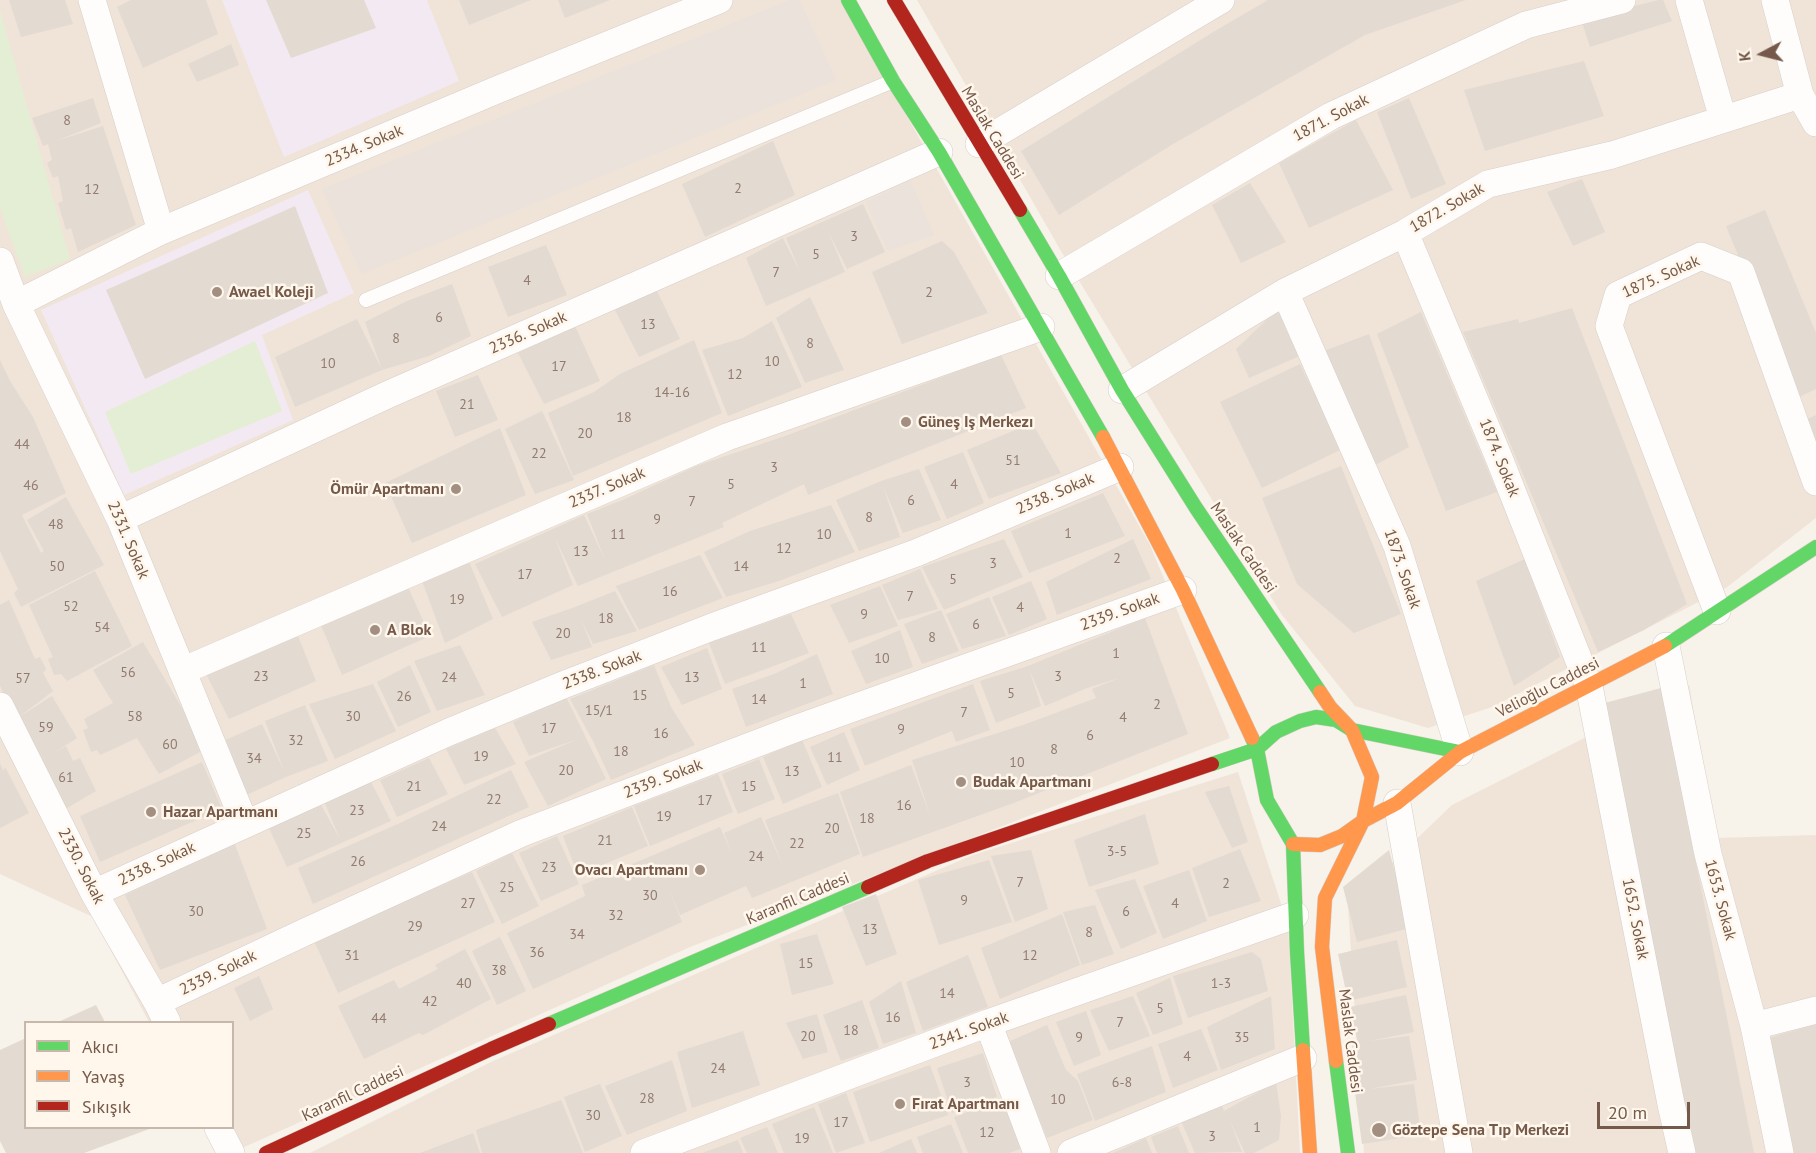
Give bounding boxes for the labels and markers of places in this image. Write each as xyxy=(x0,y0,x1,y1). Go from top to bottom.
place label: Awael Koleji xyxy=(229,282,314,302)
marker: Awael Koleji xyxy=(210,285,224,299)
place label: Güneş Iş Merkezı xyxy=(918,412,1033,432)
marker: Güneş Iş Merkezı xyxy=(899,415,913,429)
place label: Ömür Apartmanı xyxy=(330,479,444,499)
marker: Ömür Apartmanı xyxy=(449,482,463,496)
place label: A Blok xyxy=(387,620,431,640)
marker: A Blok xyxy=(368,623,382,637)
place label: Budak Apartmanı xyxy=(973,772,1091,792)
marker: Budak Apartmanı xyxy=(954,775,968,789)
place label: Hazar Apartmanı xyxy=(163,802,278,822)
marker: Hazar Apartmanı xyxy=(144,805,158,819)
place label: Ovacı Apartmanı xyxy=(575,860,688,880)
marker: Ovacı Apartmanı xyxy=(693,863,707,877)
place label: Fırat Apartmanı xyxy=(912,1094,1019,1114)
marker: Fırat Apartmanı xyxy=(893,1097,907,1111)
place label: Göztepe Sena Tıp Merkezi xyxy=(1392,1120,1569,1140)
marker: Göztepe Sena Tıp Merkezi xyxy=(1370,1121,1388,1139)

